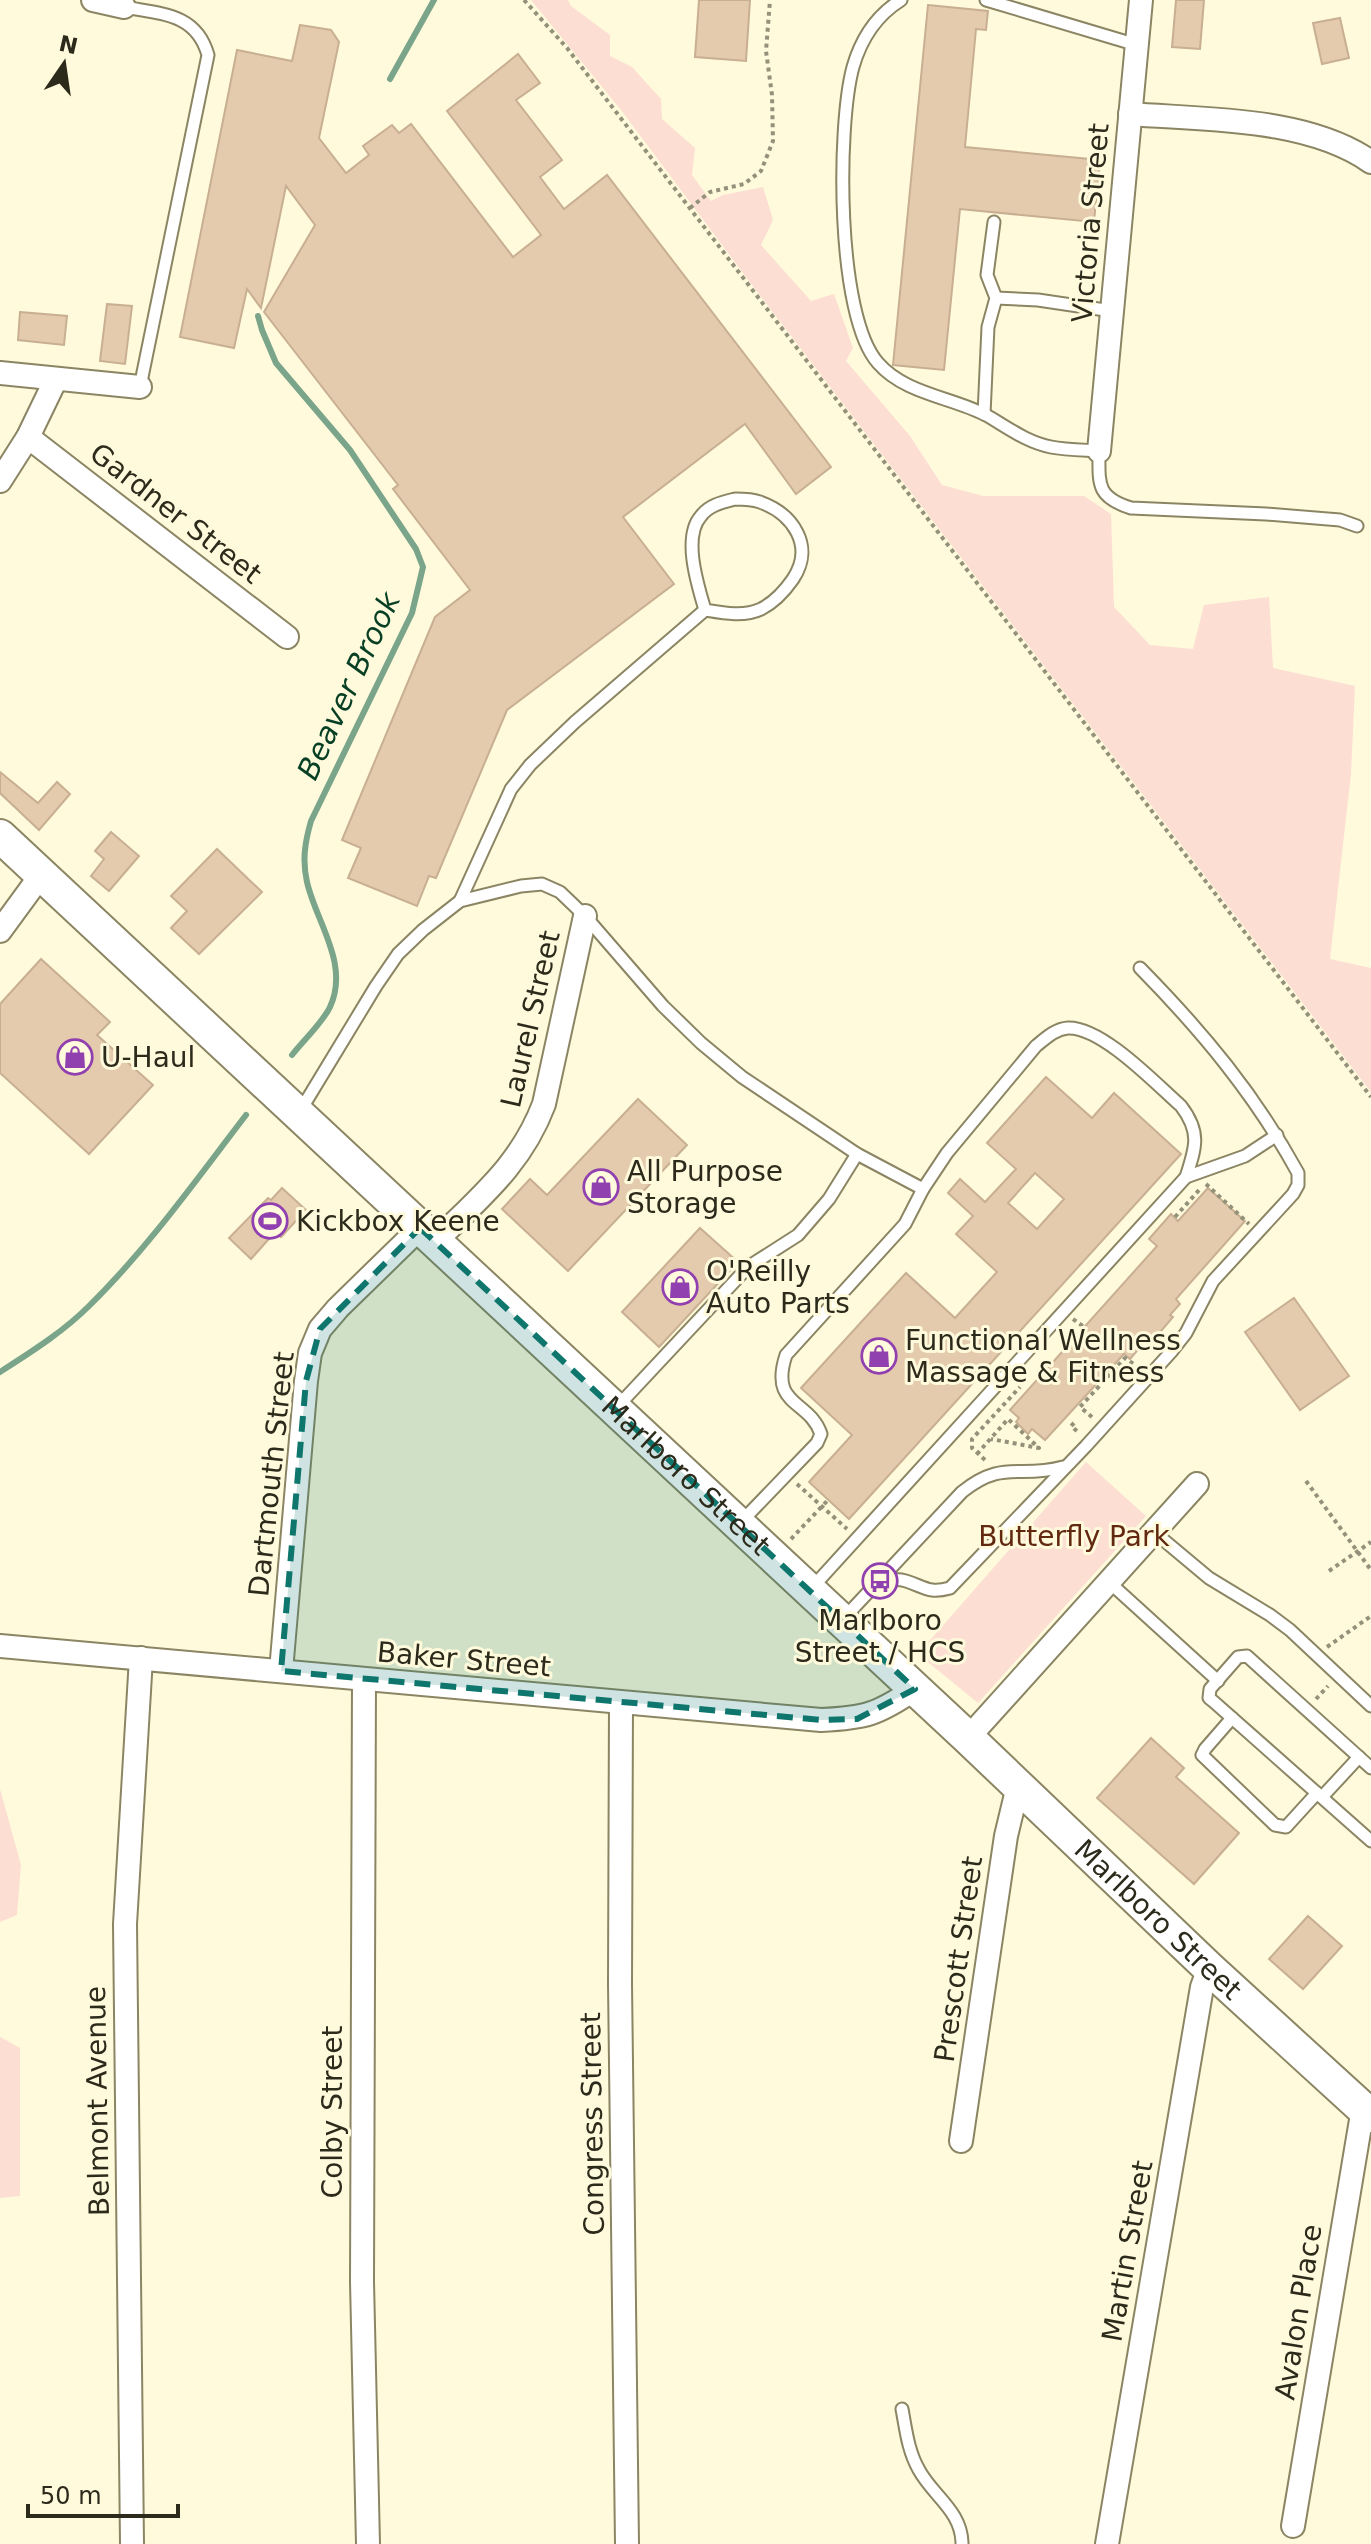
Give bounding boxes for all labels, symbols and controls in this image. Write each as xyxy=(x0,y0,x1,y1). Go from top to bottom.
north arrow xyxy=(24,24,104,104)
text: N xyxy=(57,31,80,59)
street label: Victoria Street xyxy=(1065,122,1116,324)
street label: Gardner Street xyxy=(84,436,268,590)
water label: Beaver Brook xyxy=(290,585,408,785)
street label: Laurel Street xyxy=(494,928,567,1111)
shop icon: U-Haul xyxy=(56,1038,94,1076)
place label: U-Haul xyxy=(101,1041,195,1074)
place label: All Purpose Storage xyxy=(627,1155,783,1220)
shop icon: All Purpose Storage xyxy=(582,1168,620,1206)
sports icon: Kickbox Keene xyxy=(251,1202,289,1240)
place label: Kickbox Keene xyxy=(296,1205,500,1238)
place label: O'Reilly Auto Parts xyxy=(706,1255,850,1320)
shop icon: O'Reilly Auto Parts xyxy=(661,1268,699,1306)
place label: Functional Wellness Massage & Fitness xyxy=(905,1324,1181,1389)
shop icon: Functional Wellness Massage & Fitness xyxy=(860,1337,898,1375)
street label: Dartmouth Street xyxy=(242,1350,301,1598)
street label: Marlboro Street xyxy=(595,1390,777,1562)
park label: Butterfly Park xyxy=(978,1520,1170,1553)
bus stop icon: Marlboro Street / HCS xyxy=(861,1562,899,1600)
place label: Marlboro Street / HCS xyxy=(795,1604,965,1669)
street label: Baker Street xyxy=(376,1635,552,1684)
street label: Marlboro Street xyxy=(1068,1833,1248,2007)
street label: Prescott Street xyxy=(928,1854,989,2064)
street label: Belmont Avenue xyxy=(79,1986,116,2216)
street label: Congress Street xyxy=(574,2012,611,2236)
street label: Colby Street xyxy=(316,2026,349,2198)
street label: Martin Street xyxy=(1095,2158,1160,2344)
street label: Avalon Place xyxy=(1268,2222,1329,2402)
scale bar xyxy=(28,2468,178,2518)
text: 50 m xyxy=(40,2482,102,2510)

